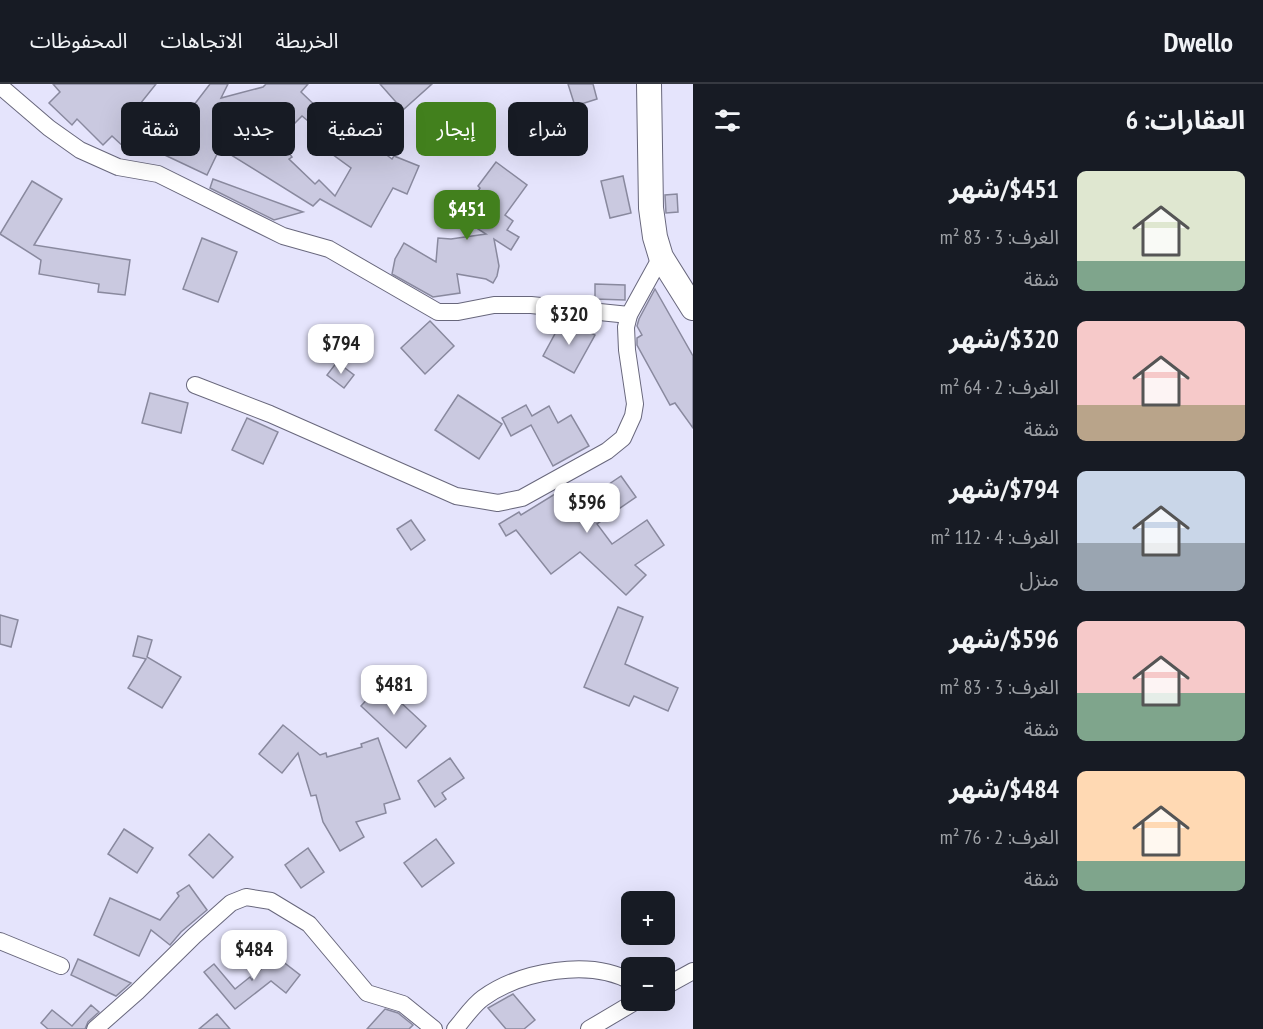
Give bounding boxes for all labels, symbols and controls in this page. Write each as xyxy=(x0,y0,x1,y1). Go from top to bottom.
text: Dwello xyxy=(1163,23,1233,60)
text: المحفوظات xyxy=(30,27,127,54)
text: الاتجاهات xyxy=(160,27,242,54)
text: الخريطة xyxy=(275,27,338,54)
chip: شقة xyxy=(121,102,200,156)
chip: جديد xyxy=(212,102,295,156)
chip: تصفية xyxy=(307,102,404,156)
chip: إيجار xyxy=(416,102,496,156)
chip: شراء xyxy=(508,102,588,156)
text: العقارات: 6 xyxy=(1126,103,1245,136)
icon: filters xyxy=(711,104,744,137)
text: $451/شهر xyxy=(949,172,1059,205)
pin: $451 xyxy=(431,190,503,241)
icon: home xyxy=(1125,195,1197,267)
text: $451 xyxy=(448,196,486,222)
text: الغرف: 3 · 83 m² xyxy=(940,224,1059,250)
text: شقة xyxy=(1024,266,1059,292)
pin: $320 xyxy=(533,295,605,346)
text: $320 xyxy=(550,301,588,327)
text: $320/شهر xyxy=(949,322,1059,355)
pin: $794 xyxy=(305,324,377,375)
text: $794 xyxy=(322,330,360,356)
icon: home xyxy=(1125,345,1197,417)
text: الغرف: 2 · 64 m² xyxy=(940,374,1059,400)
text: شقة xyxy=(1024,416,1059,442)
text: $794/شهر xyxy=(949,472,1059,505)
pin: $596 xyxy=(551,483,623,534)
text: $596 xyxy=(568,489,606,515)
icon: home xyxy=(1125,495,1197,567)
text: الغرف: 4 · 112 m² xyxy=(931,524,1059,550)
text: منزل xyxy=(1020,566,1059,592)
text: $596/شهر xyxy=(949,622,1059,655)
icon: home xyxy=(1125,645,1197,717)
pin: $481 xyxy=(358,665,430,716)
text: $481 xyxy=(375,671,413,697)
text: الغرف: 3 · 83 m² xyxy=(940,674,1059,700)
text: شقة xyxy=(1024,716,1059,742)
text: $484/شهر xyxy=(949,772,1059,805)
icon: home xyxy=(1125,795,1197,867)
text: الغرف: 2 · 76 m² xyxy=(940,824,1059,850)
text: شقة xyxy=(1024,866,1059,892)
map controls xyxy=(621,891,675,1011)
button: + xyxy=(621,891,675,945)
pin: $484 xyxy=(218,930,290,981)
text: $484 xyxy=(235,936,273,962)
button: − xyxy=(621,957,675,1011)

